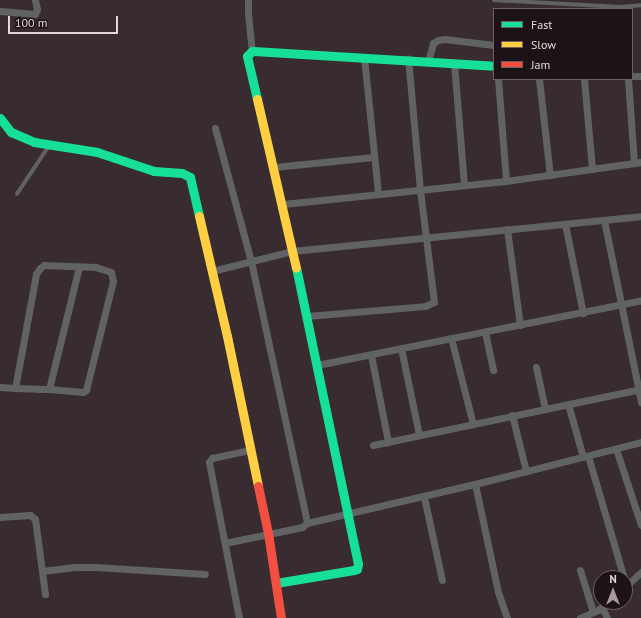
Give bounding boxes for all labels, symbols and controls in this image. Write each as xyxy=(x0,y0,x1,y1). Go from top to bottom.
scale bar xyxy=(10,8,120,34)
legend xyxy=(493,8,633,80)
text: 100 m xyxy=(15,15,48,30)
text: Fast xyxy=(531,17,552,32)
text: Slow xyxy=(531,37,556,52)
text: Jam xyxy=(531,57,550,72)
north arrow xyxy=(593,570,633,610)
text: N xyxy=(609,572,617,586)

